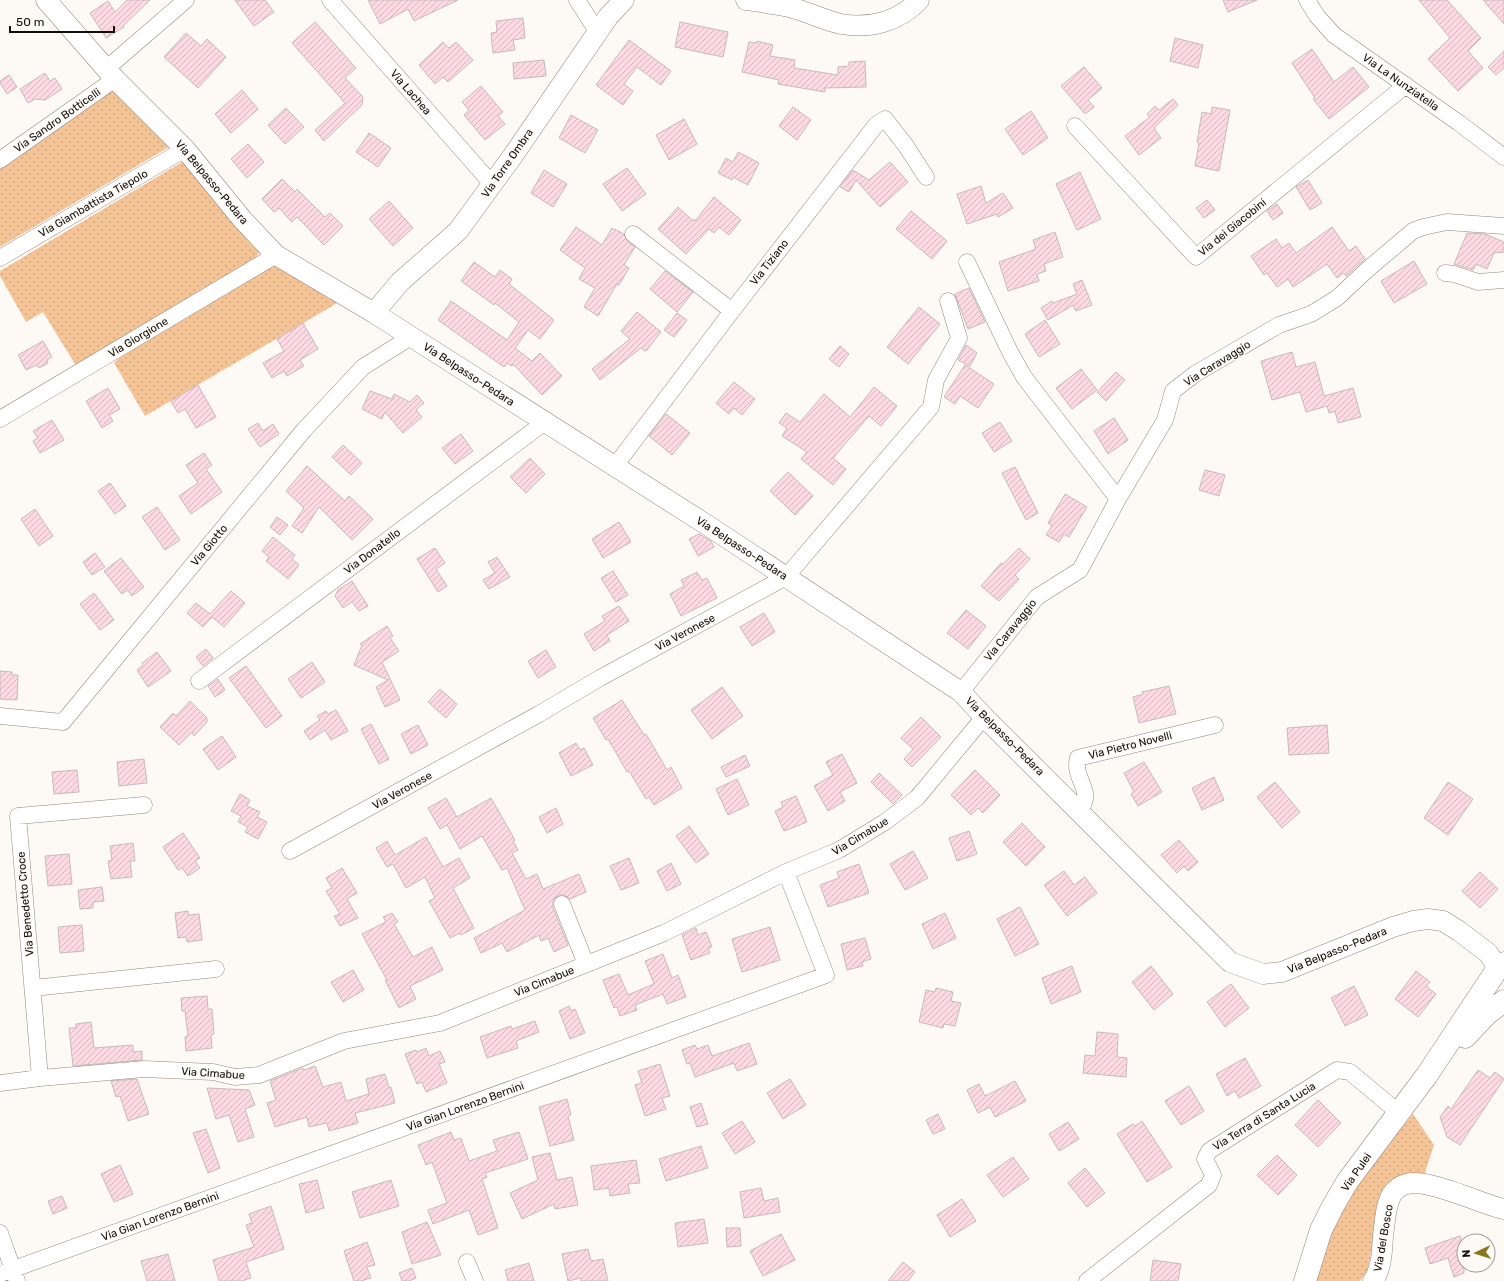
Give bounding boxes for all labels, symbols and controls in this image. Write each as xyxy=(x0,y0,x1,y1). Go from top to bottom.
scale bar xyxy=(10,8,114,34)
text: 50 m xyxy=(16,15,44,29)
street label: Via La Nunziatella xyxy=(1360,51,1442,114)
street label: Via Lachea xyxy=(387,67,434,118)
street label: Via Sandro Botticelli xyxy=(11,86,103,155)
street label: Via Torre Ombra xyxy=(479,126,536,200)
street label: Via Belpasso-Pedara xyxy=(173,137,251,227)
street label: Via Giambattista Tiepolo xyxy=(36,167,150,240)
street label: Via dei Giacobini xyxy=(1196,196,1269,259)
street label: Via Tiziano xyxy=(747,237,791,288)
street label: Via Giorgione xyxy=(106,314,171,360)
street label: Via Caravaggio xyxy=(1182,338,1253,389)
street label: Via Belpasso-Pedara xyxy=(421,340,517,409)
street label: Via Belpasso-Pedara xyxy=(694,514,790,583)
street label: Via Giotto xyxy=(188,522,230,569)
street label: Via Donatello xyxy=(342,526,403,577)
street label: Via Caravaggio xyxy=(981,597,1039,664)
street label: Via Veronese xyxy=(653,611,717,654)
street label: Via Belpasso-Pedara xyxy=(963,694,1047,778)
street label: Via Pietro Novelli xyxy=(1087,729,1173,762)
street label: Via Veronese xyxy=(370,769,434,812)
street label: Via Cimabue xyxy=(830,814,891,858)
street label: Via Benedetto Croce xyxy=(14,851,37,957)
street label: Via Belpasso-Pedara xyxy=(1286,925,1389,976)
street label: Via Cimabue xyxy=(512,963,576,999)
street label: Via Cimabue xyxy=(181,1065,245,1082)
street label: Via Gian Lorenzo Bernini xyxy=(405,1079,526,1134)
street label: Via Terra di Santa Lucia xyxy=(1210,1079,1318,1153)
street label: Via Pulei xyxy=(1339,1151,1374,1194)
street label: Via Gian Lorenzo Bernini xyxy=(100,1189,221,1244)
street label: Via del Bosco xyxy=(1371,1203,1396,1273)
north arrow xyxy=(1456,1233,1496,1273)
text: N xyxy=(1460,1249,1473,1258)

